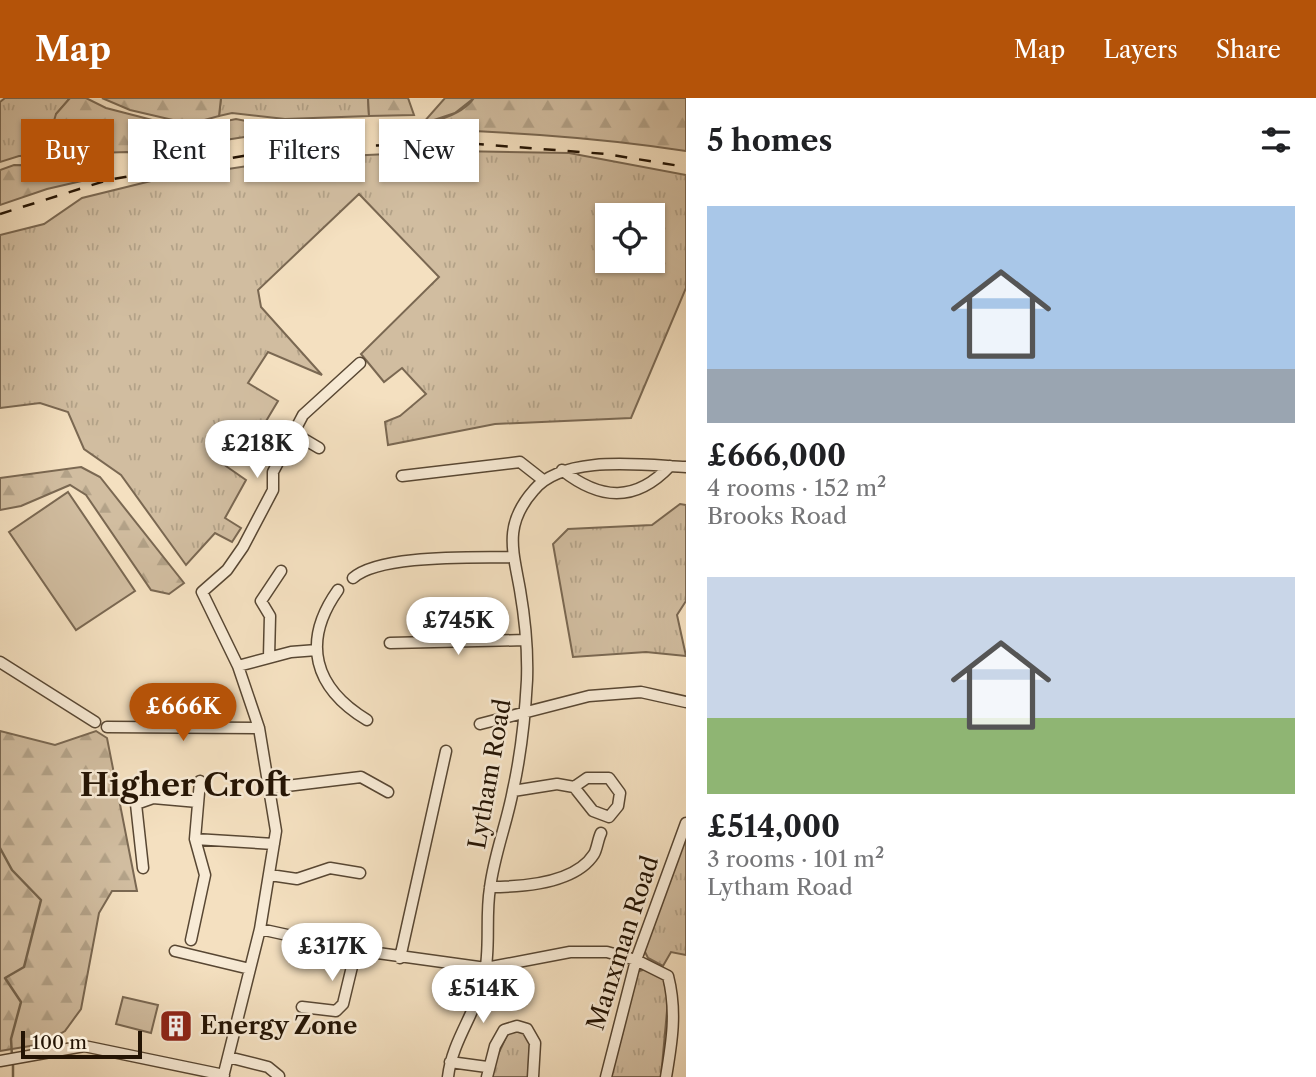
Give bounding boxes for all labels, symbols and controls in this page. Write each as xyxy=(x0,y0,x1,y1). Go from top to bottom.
text: Map xyxy=(35,29,111,70)
text: Map xyxy=(1014,35,1065,64)
text: Layers xyxy=(1103,35,1178,64)
text: Share xyxy=(1216,35,1281,64)
chip: Buy xyxy=(21,119,114,182)
chip: Rent xyxy=(128,119,230,182)
chip: Filters xyxy=(244,119,365,182)
chip: New xyxy=(379,119,479,182)
icon: filters xyxy=(1257,121,1295,159)
text: 5 homes xyxy=(707,122,832,159)
map controls xyxy=(595,203,665,273)
button: locate xyxy=(595,203,665,273)
icon: home xyxy=(938,251,1064,377)
pin: £218K xyxy=(208,420,306,480)
text: £218K xyxy=(221,429,293,457)
text: £666,000 xyxy=(707,437,846,474)
text: 4 rooms · 152 m² xyxy=(707,474,887,502)
text: Brooks Road xyxy=(707,502,847,530)
pin: £745K xyxy=(409,598,507,657)
text: £745K xyxy=(422,606,494,634)
icon: home xyxy=(938,622,1064,748)
pin: £666K xyxy=(134,684,232,743)
text: £666K xyxy=(145,692,221,720)
street label: Lytham Road xyxy=(462,696,517,851)
district label: Higher Croft xyxy=(80,765,291,804)
text: £514,000 xyxy=(707,808,840,845)
text: 3 rooms · 101 m² xyxy=(707,845,884,873)
street label: Manxman Road xyxy=(581,852,664,1034)
text: Lytham Road xyxy=(707,873,853,901)
pin: £317K xyxy=(283,924,381,983)
text: £317K xyxy=(297,932,367,960)
pin: £514K xyxy=(434,965,532,1025)
text: £514K xyxy=(448,974,518,1002)
building icon: Energy Zone xyxy=(157,1007,195,1045)
place label: Energy Zone xyxy=(200,1011,357,1040)
scale bar xyxy=(21,1028,142,1060)
text: 100 m xyxy=(32,1031,87,1054)

